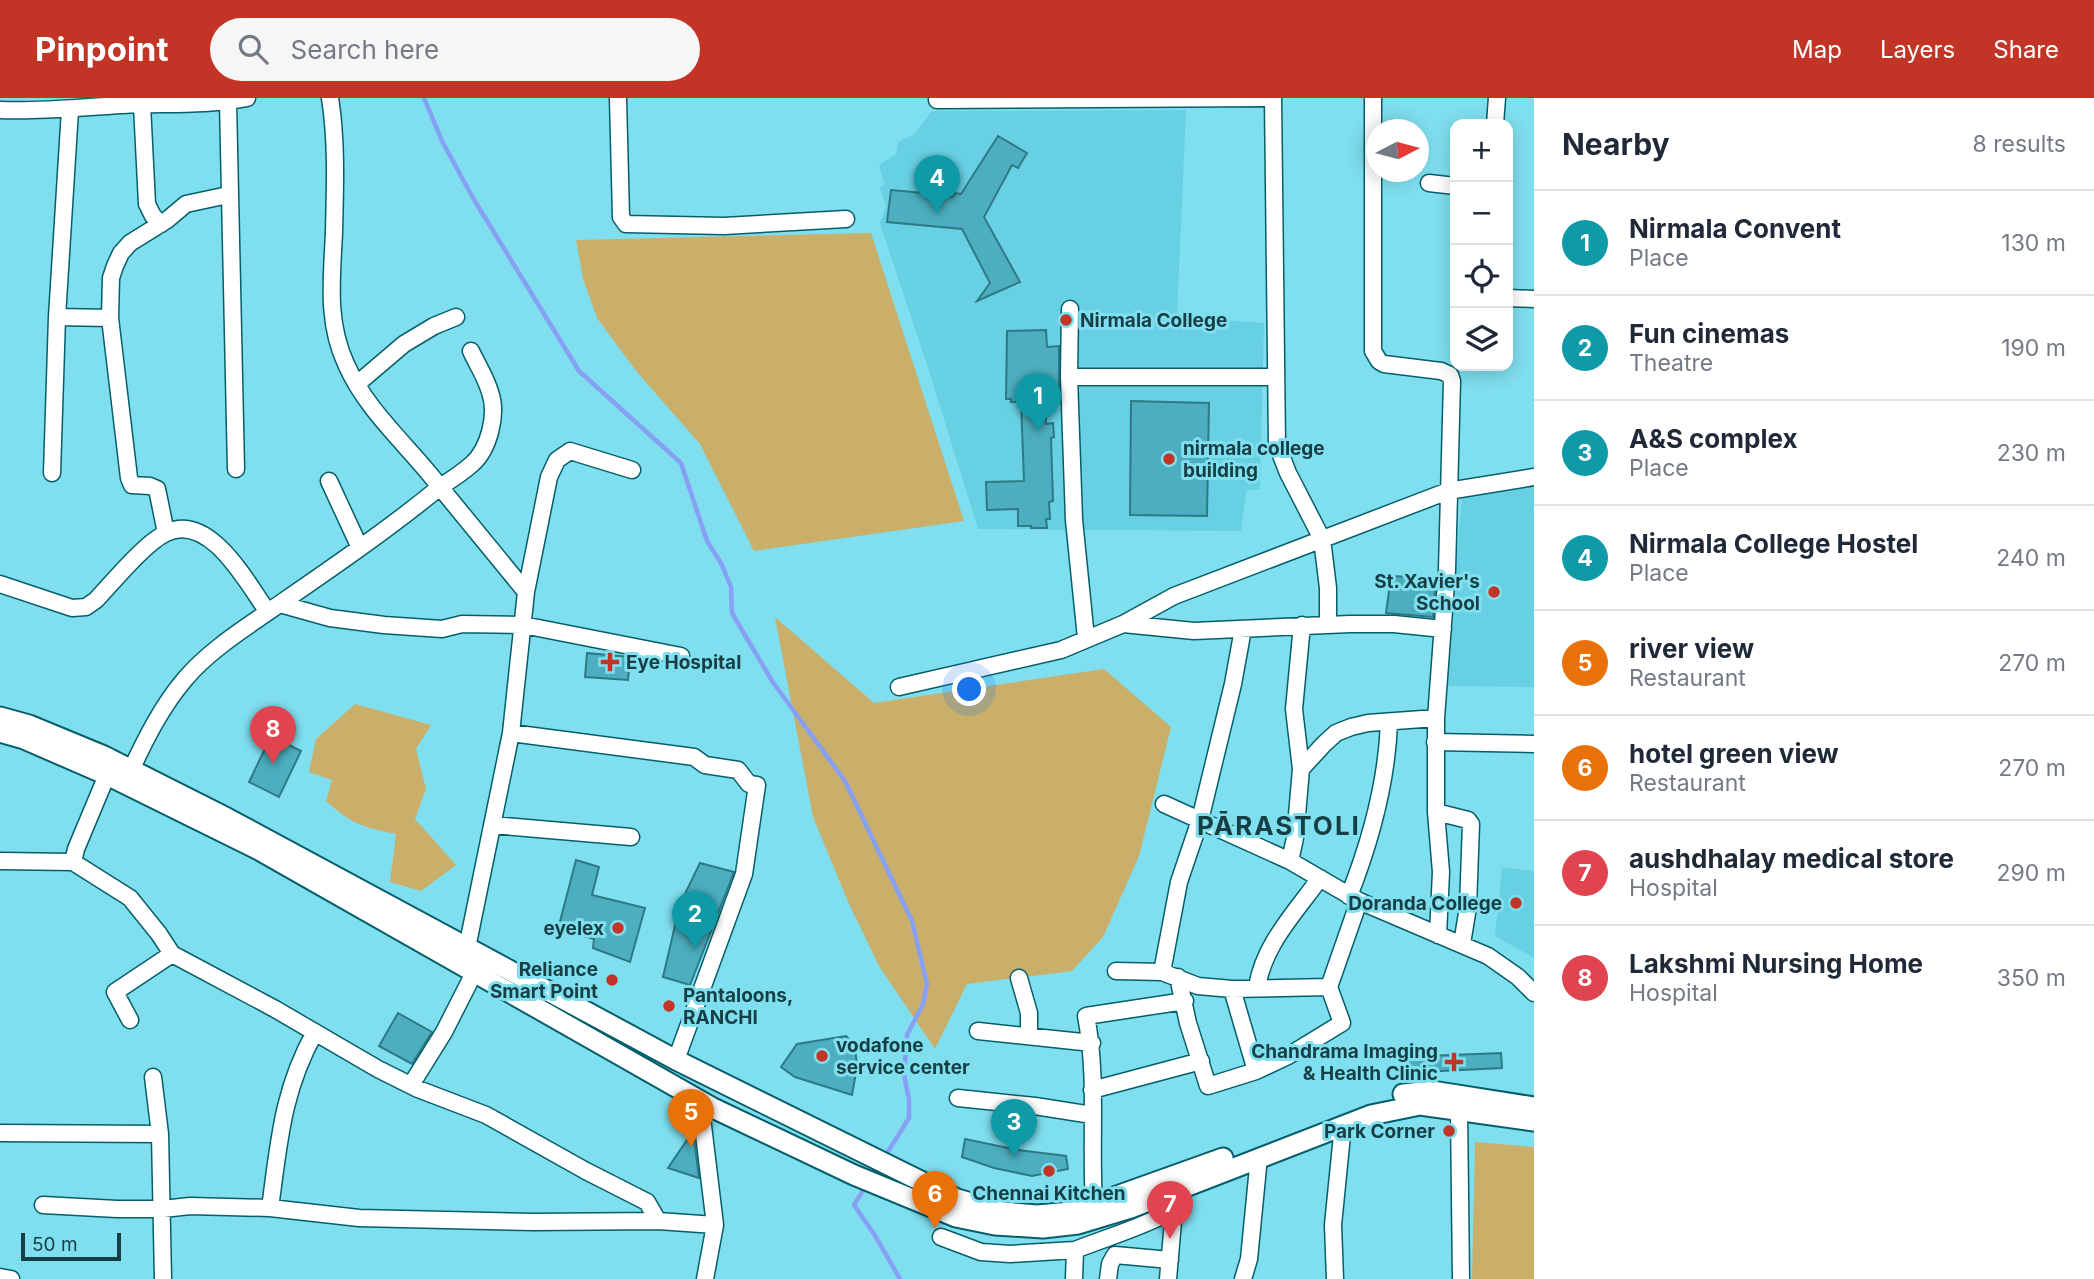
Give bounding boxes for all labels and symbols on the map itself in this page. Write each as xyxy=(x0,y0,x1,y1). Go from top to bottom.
north arrow xyxy=(1366,119,1429,182)
pin: 4 xyxy=(914,155,960,213)
place label: Nirmala College xyxy=(1080,309,1227,332)
marker: Nirmala College xyxy=(1058,312,1074,328)
pin: 1 xyxy=(1015,373,1061,431)
place label: nirmala college building xyxy=(1183,437,1325,482)
marker: nirmala college building xyxy=(1161,451,1177,467)
place label: St. Xavier's School xyxy=(1374,570,1480,615)
marker: St. Xavier's School xyxy=(1486,584,1502,600)
place label: Eye Hospital xyxy=(626,651,741,674)
marker: Eye Hospital xyxy=(600,652,620,672)
your location xyxy=(952,672,986,706)
pin: 8 xyxy=(250,706,296,764)
district label: PĀRASTOLI xyxy=(1197,810,1361,841)
pin: 2 xyxy=(672,891,718,949)
place label: Doranda College xyxy=(1348,892,1502,915)
marker: Doranda College xyxy=(1508,895,1524,911)
place label: eyelex xyxy=(544,917,604,940)
marker: eyelex xyxy=(610,920,626,936)
place label: Reliance Smart Point xyxy=(490,958,598,1003)
marker: Reliance Smart Point xyxy=(604,972,620,988)
place label: Pantaloons, RANCHI xyxy=(683,984,793,1029)
marker: Pantaloons, RANCHI xyxy=(661,998,677,1014)
place label: vodafone service center xyxy=(836,1034,970,1079)
place label: Chandrama Imaging & Health Clinic xyxy=(1251,1040,1438,1085)
marker: vodafone service center xyxy=(814,1048,830,1064)
marker: Chandrama Imaging & Health Clinic xyxy=(1444,1052,1464,1072)
pin: 5 xyxy=(668,1089,714,1147)
pin: 3 xyxy=(991,1099,1037,1157)
place label: Park Corner xyxy=(1324,1120,1435,1143)
marker: Park Corner xyxy=(1441,1123,1457,1139)
marker: Chennai Kitchen xyxy=(1041,1163,1057,1179)
pin: 6 xyxy=(912,1171,958,1229)
pin: 7 xyxy=(1147,1181,1193,1239)
place label: Chennai Kitchen xyxy=(972,1182,1126,1205)
scale bar xyxy=(21,1230,121,1262)

